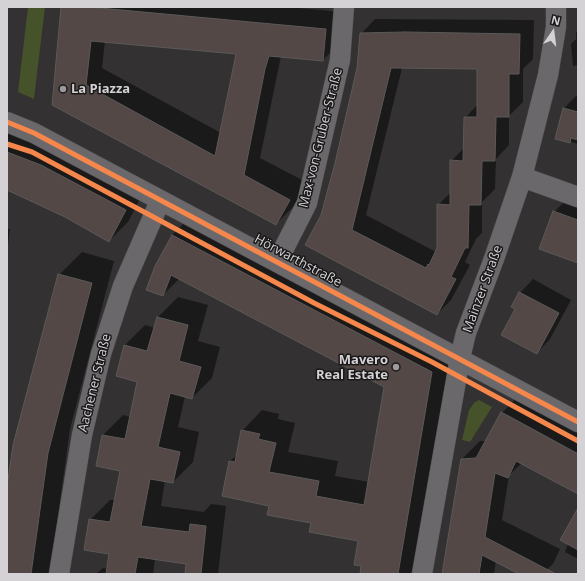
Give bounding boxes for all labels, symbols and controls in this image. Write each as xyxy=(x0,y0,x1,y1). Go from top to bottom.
north arrow xyxy=(533,12,573,52)
text: N xyxy=(550,12,562,28)
street label: Max-von-Gruber-Straße xyxy=(296,66,346,210)
place label: La Piazza xyxy=(71,81,130,97)
marker: La Piazza xyxy=(58,84,68,94)
street label: Hörwarthstraße xyxy=(252,231,344,291)
street label: Mainzer Straße xyxy=(460,243,506,335)
street label: Aachener Straße xyxy=(75,332,115,434)
place label: Mavero Real Estate xyxy=(316,352,388,383)
marker: Mavero Real Estate xyxy=(391,362,401,372)

